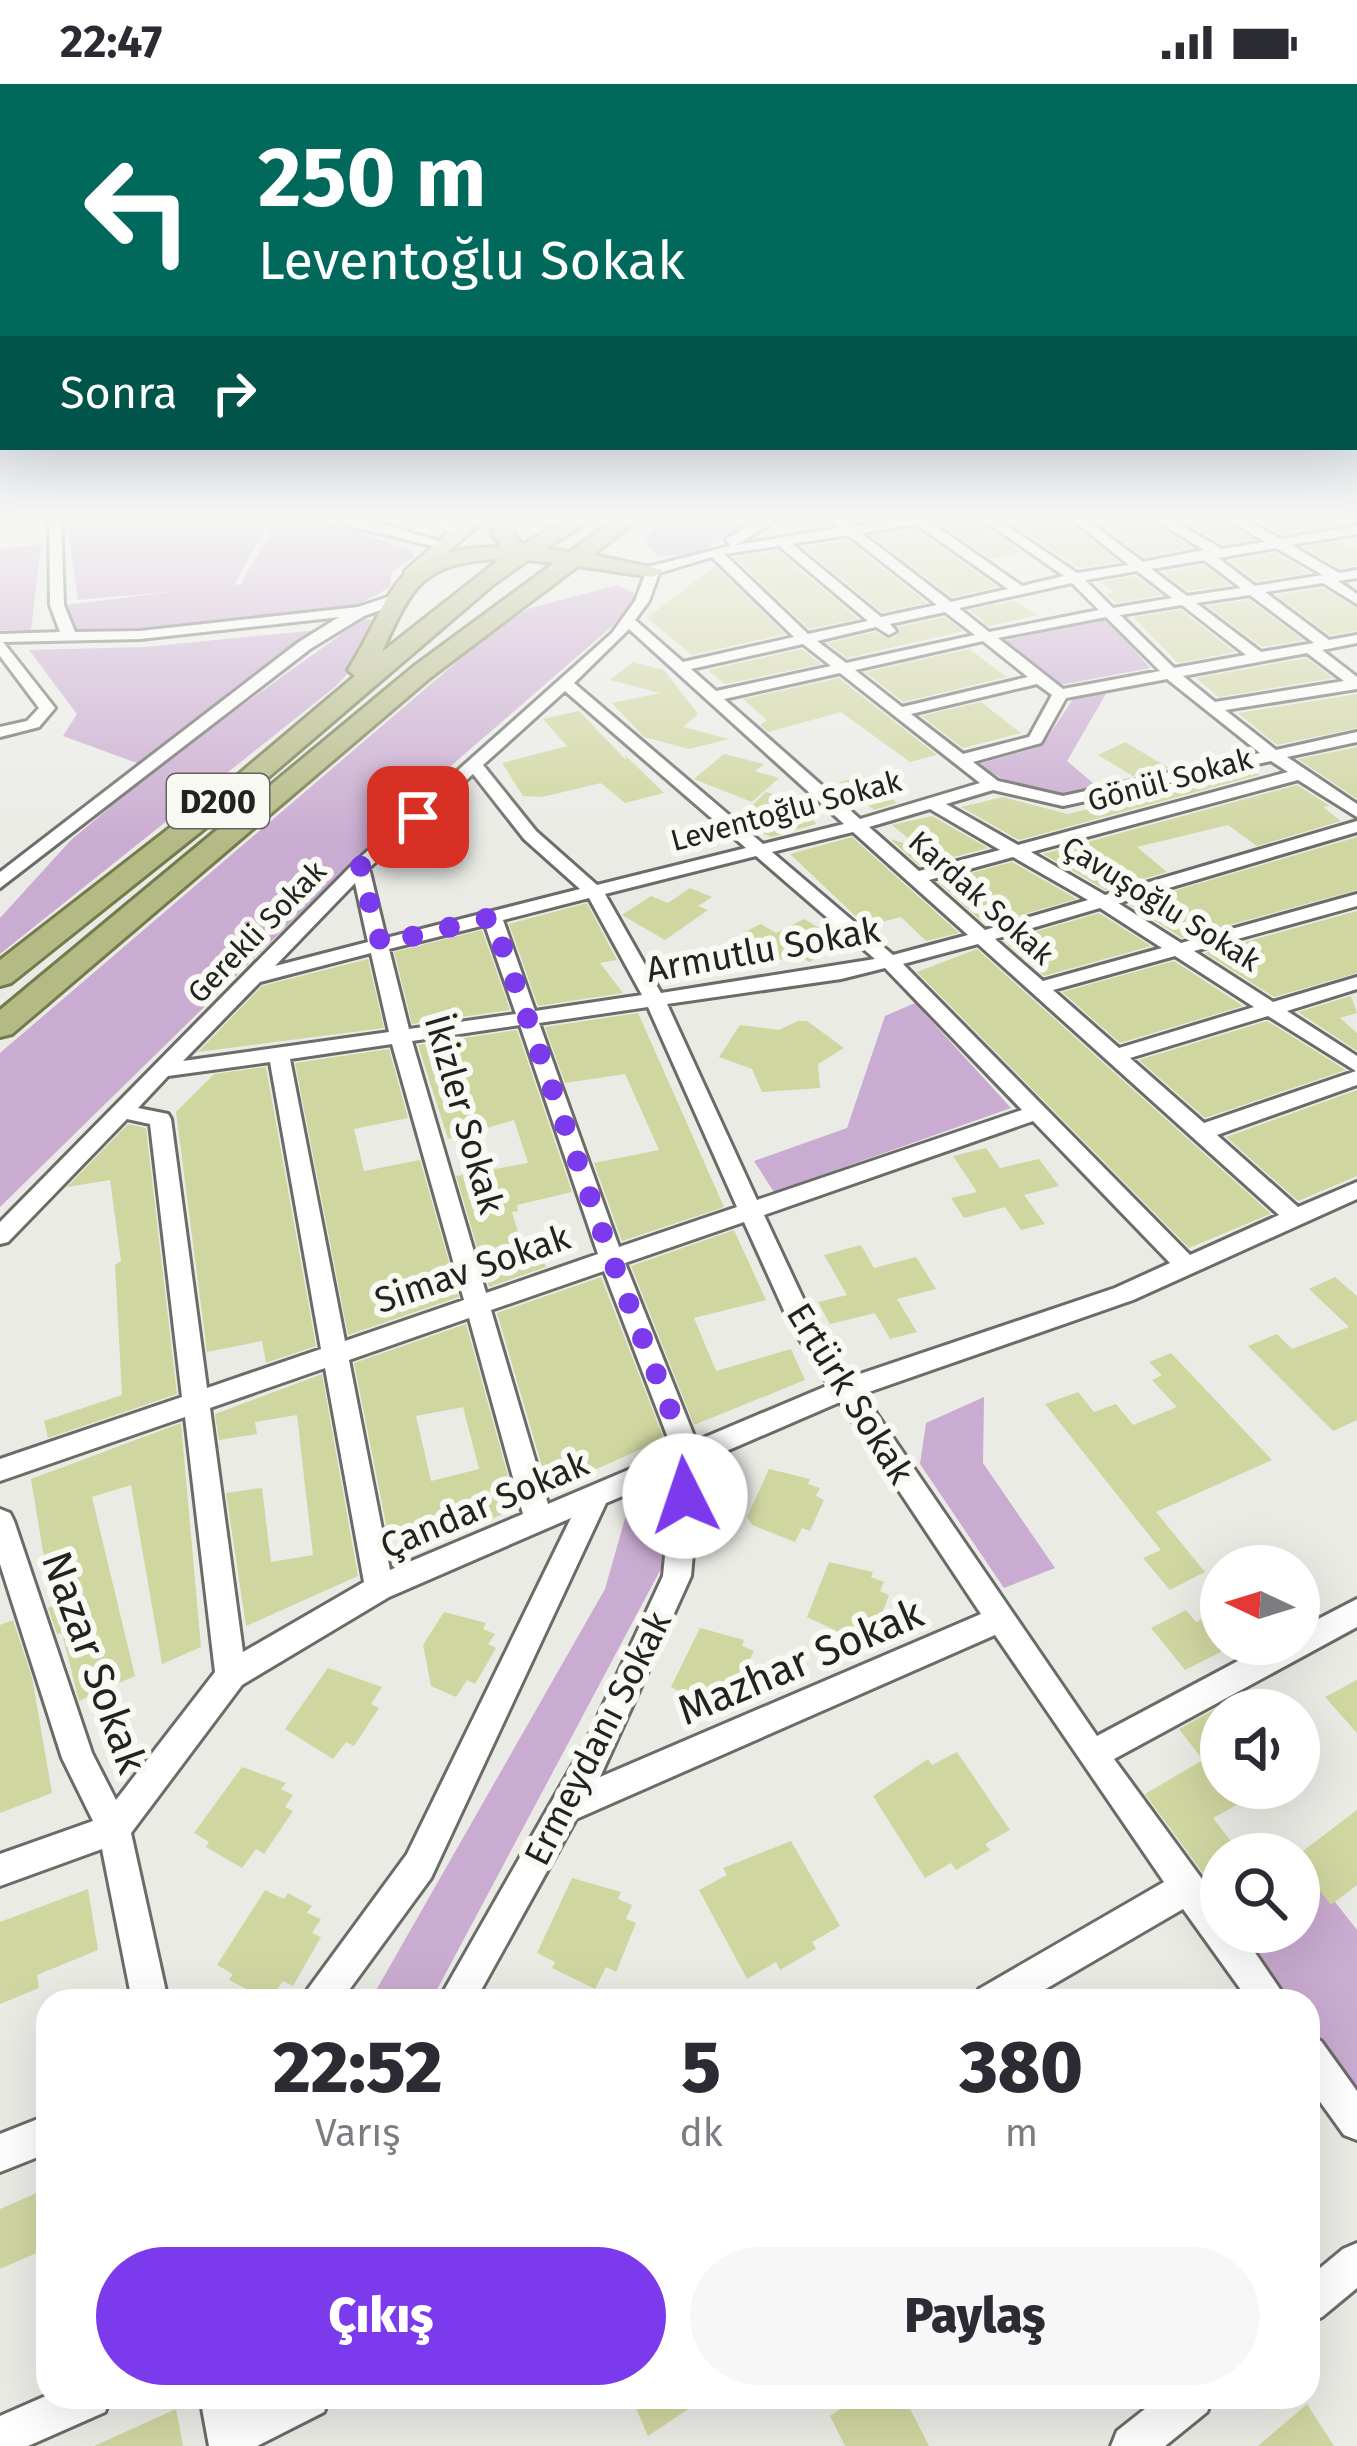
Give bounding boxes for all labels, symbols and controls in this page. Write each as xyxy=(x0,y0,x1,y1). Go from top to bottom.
text: 22:47 xyxy=(60,15,162,69)
text: 250 m xyxy=(258,127,486,228)
icon: left xyxy=(60,132,216,288)
text: Leventoğlu Sokak xyxy=(258,229,685,293)
icon: right xyxy=(201,360,267,426)
text: Sonra xyxy=(60,366,177,420)
street label: Gönül Sokak xyxy=(1084,741,1257,819)
street label: Leventoğlu Sokak xyxy=(667,763,906,859)
pin xyxy=(367,766,469,868)
road number: D200 xyxy=(167,774,269,828)
icon: arrive xyxy=(385,784,451,850)
street label: Kardak Sokak xyxy=(901,824,1061,973)
street label: Çavuşoğlu Sokak xyxy=(1055,829,1267,980)
street label: Gerekli Sokak xyxy=(180,853,334,1010)
street label: Armutlu Sokak xyxy=(643,908,884,992)
street label: İkizler Sokak xyxy=(415,1010,514,1219)
street label: Simav Sokak xyxy=(369,1215,576,1323)
street label: Ertürk Sokak xyxy=(777,1295,923,1493)
position arrow xyxy=(622,1433,748,1559)
street label: Çandar Sokak xyxy=(374,1441,595,1568)
street label: Nazar Sokak xyxy=(31,1545,157,1780)
north arrow xyxy=(1200,1545,1320,1665)
map controls xyxy=(1200,1545,1320,1953)
street label: Mazhar Sokak xyxy=(670,1588,931,1736)
street label: Ermeydanı Sokak xyxy=(515,1604,681,1873)
button: sound xyxy=(1200,1689,1320,1809)
button: search xyxy=(1200,1833,1320,1953)
text: 22:52 xyxy=(273,2025,442,2111)
text: 5 xyxy=(681,2025,721,2111)
text: 380 xyxy=(960,2025,1083,2111)
text: Varış xyxy=(315,2110,401,2156)
text: dk xyxy=(679,2110,723,2156)
text: m xyxy=(1005,2110,1038,2156)
button: Çıkış xyxy=(96,2247,666,2385)
button: Paylaş xyxy=(690,2247,1260,2385)

